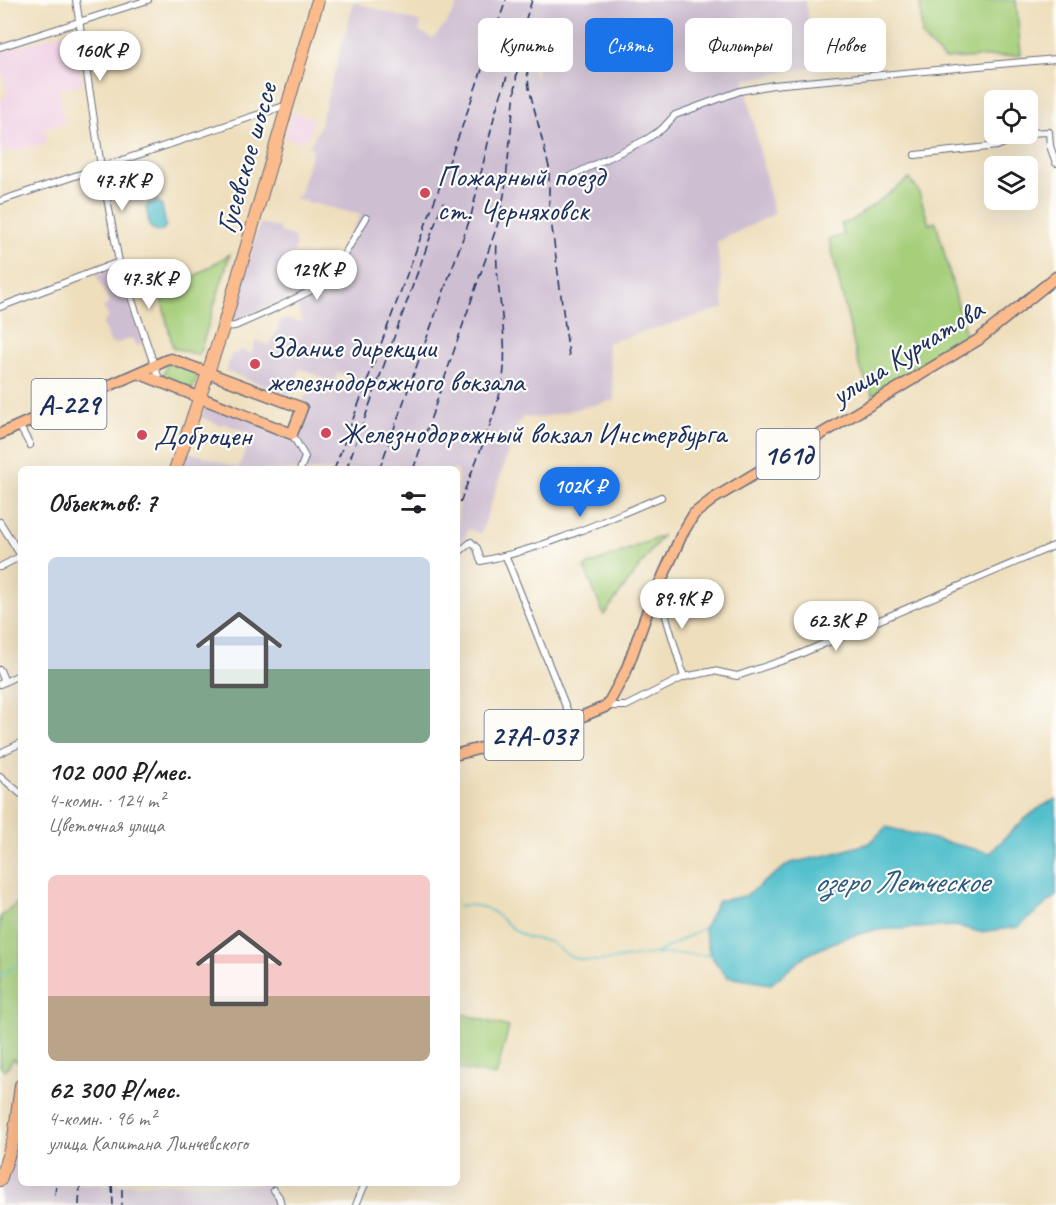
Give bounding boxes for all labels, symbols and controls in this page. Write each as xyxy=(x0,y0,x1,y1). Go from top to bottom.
chip: Купить xyxy=(478,18,573,72)
chip: Снять xyxy=(585,18,673,72)
chip: Фильтры xyxy=(685,18,792,72)
chip: Новое xyxy=(804,18,886,72)
pin: 160K ₽ xyxy=(51,31,149,82)
text: 160K ₽ xyxy=(74,38,126,63)
street label: Гусевское шоссе xyxy=(206,76,286,238)
map controls xyxy=(984,90,1038,210)
button: locate xyxy=(984,90,1038,144)
button: layers xyxy=(984,156,1038,210)
place label: Пожарный поезд ст. Черняховск xyxy=(437,157,607,229)
pin: 47.7K ₽ xyxy=(67,161,177,212)
text: 47.7K ₽ xyxy=(94,168,150,193)
marker: Пожарный поезд ст. Черняховск xyxy=(418,186,432,200)
pin: 129K ₽ xyxy=(268,250,366,301)
text: 129K ₽ xyxy=(291,257,343,282)
pin: 47.3K ₽ xyxy=(94,259,204,310)
text: 47.3K ₽ xyxy=(121,266,177,291)
street label: улица Курчатова xyxy=(822,289,992,415)
place label: Здание дирекции железнодорожного вокзала xyxy=(267,328,526,400)
marker: Здание дирекции железнодорожного вокзала xyxy=(248,357,262,371)
road number: А-229 xyxy=(32,379,106,429)
place label: Железнодорожный вокзал Инстербурга xyxy=(338,414,729,452)
place label: Доброцен xyxy=(154,416,253,454)
marker: Железнодорожный вокзал Инстербурга xyxy=(319,426,333,440)
marker: Доброцен xyxy=(135,428,149,442)
road number: 161д xyxy=(756,429,820,479)
pin: 102K ₽ xyxy=(531,467,629,518)
text: 102K ₽ xyxy=(554,474,606,499)
text: Объектов: 7 xyxy=(48,486,157,519)
icon: filters xyxy=(397,486,430,519)
pin: 89.9K ₽ xyxy=(627,579,737,630)
text: 89.9K ₽ xyxy=(654,586,710,611)
icon: home xyxy=(185,596,293,704)
pin: 62.3K ₽ xyxy=(781,601,891,652)
text: 62.3K ₽ xyxy=(808,608,864,633)
road number: 27А-037 xyxy=(484,710,584,760)
text: 102 000 ₽/мес. xyxy=(48,755,191,788)
text: 4-комн. · 124 m² xyxy=(48,788,165,813)
text: Цветочная улица xyxy=(48,813,164,838)
water label: озеро Летческое xyxy=(814,861,993,902)
icon: home xyxy=(185,914,293,1022)
text: 62 300 ₽/мес. xyxy=(48,1073,179,1106)
text: 4-комн. · 96 m² xyxy=(48,1106,156,1131)
text: улица Капитана Линчевского xyxy=(48,1131,248,1156)

